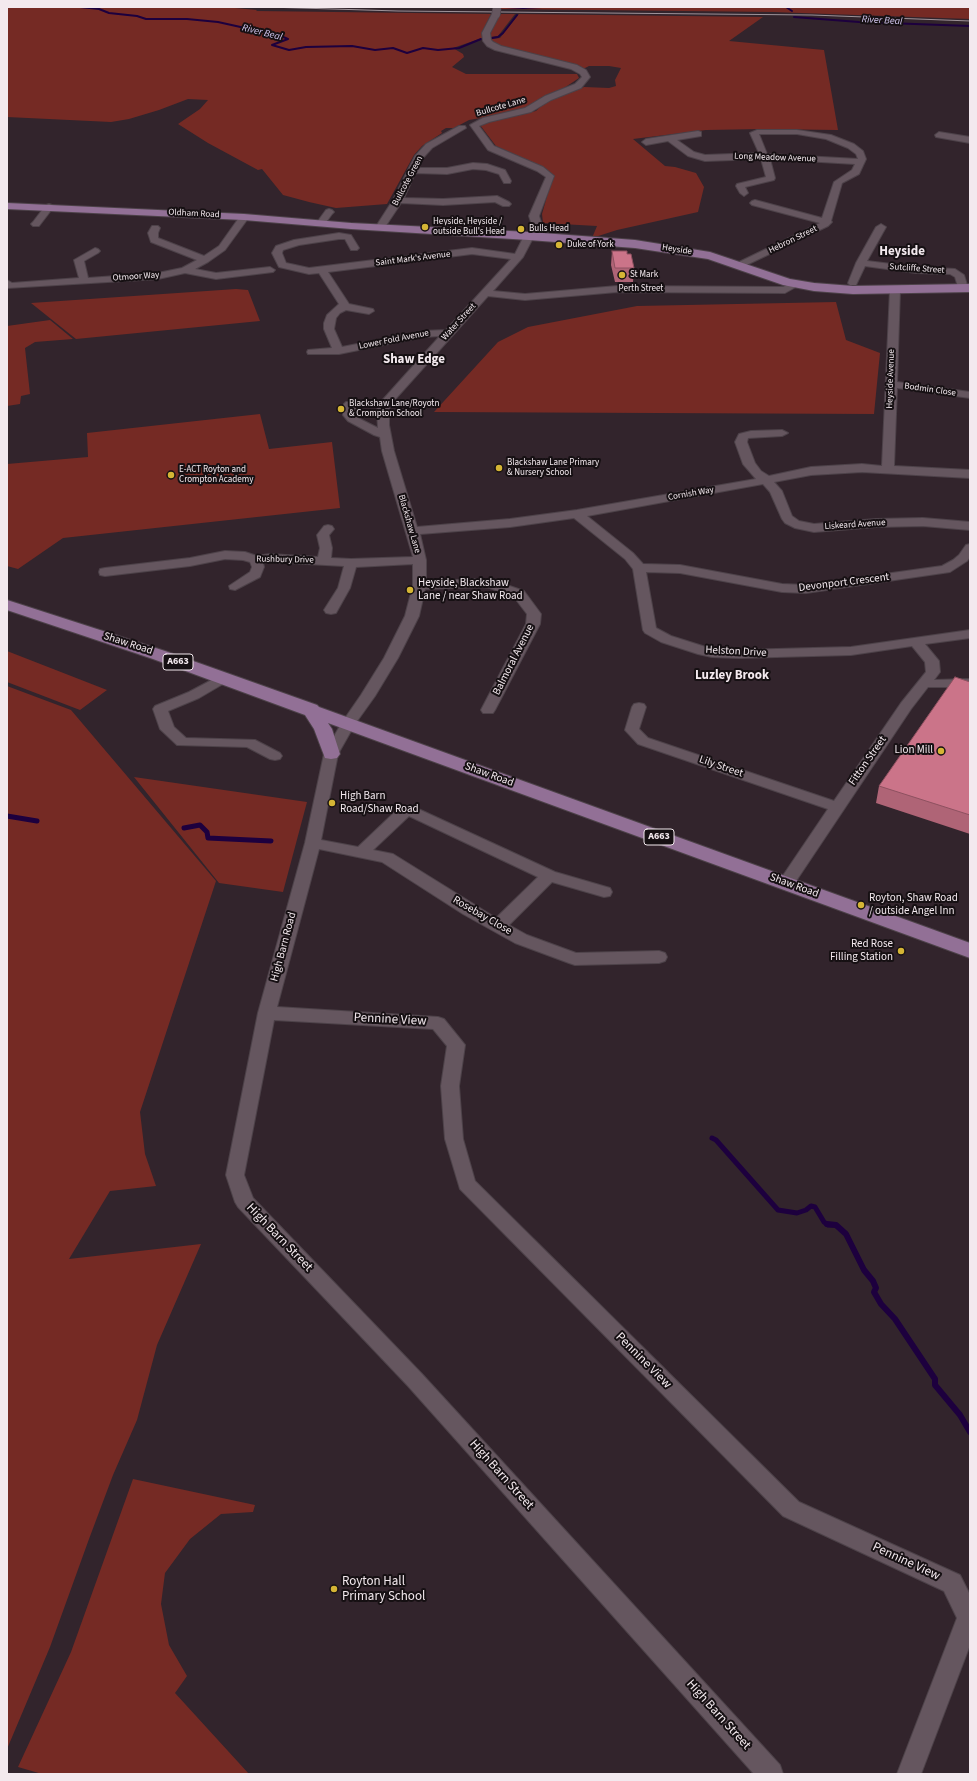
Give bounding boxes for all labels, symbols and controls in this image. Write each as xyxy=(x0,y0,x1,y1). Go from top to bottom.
water label: River Beal xyxy=(861,14,903,28)
water label: River Beal xyxy=(241,22,283,44)
street label: Bullcote Lane xyxy=(475,95,527,119)
street label: Long Meadow Avenue xyxy=(734,151,816,165)
street label: Bullcote Green xyxy=(390,154,426,208)
street label: Oldham Road xyxy=(168,207,220,221)
place label: Heyside, Heyside / outside Bull's Head xyxy=(433,217,505,238)
marker: Heyside, Heyside / outside Bull's Head xyxy=(420,222,430,232)
marker: Bulls Head xyxy=(516,224,526,234)
place label: Bulls Head xyxy=(529,224,569,234)
street label: Hebron Street xyxy=(767,224,819,256)
marker: Duke of York xyxy=(554,240,564,250)
place label: Duke of York xyxy=(567,240,614,250)
street label: Heyside xyxy=(661,242,693,258)
district label: Heyside xyxy=(879,244,925,260)
street label: Saint Mark's Avenue xyxy=(375,249,451,269)
street label: Sutcliffe Street xyxy=(889,262,945,276)
street label: Otmoor Way xyxy=(112,270,160,284)
marker: St Mark xyxy=(617,270,627,280)
place label: St Mark xyxy=(630,270,658,280)
street label: Perth Street xyxy=(619,284,663,294)
street label: Water Street xyxy=(440,301,478,343)
street label: Lower Fold Avenue xyxy=(358,328,430,352)
street label: Heyside Avenue xyxy=(885,349,897,409)
district label: Shaw Edge xyxy=(383,352,445,368)
street label: Bodmin Close xyxy=(903,381,957,399)
place label: Blackshaw Lane/Royotn & Crompton School xyxy=(349,399,439,420)
marker: Blackshaw Lane/Royotn & Crompton School xyxy=(336,404,346,414)
place label: Blackshaw Lane Primary & Nursery School xyxy=(507,458,599,479)
marker: Blackshaw Lane Primary & Nursery School xyxy=(494,463,504,473)
place label: E-ACT Royton and Crompton Academy xyxy=(179,465,253,486)
marker: E-ACT Royton and Crompton Academy xyxy=(166,470,176,480)
street label: Cornish Way xyxy=(667,485,715,503)
street label: Blackshaw Lane xyxy=(395,493,423,555)
street label: Liskeard Avenue xyxy=(824,517,886,533)
street label: Rushbury Drive xyxy=(256,554,314,566)
street label: Devonport Crescent xyxy=(798,571,890,595)
place label: Heyside, Blackshaw Lane / near Shaw Road xyxy=(418,577,523,603)
marker: Heyside, Blackshaw Lane / near Shaw Road xyxy=(405,585,415,595)
street label: Balmoral Avenue xyxy=(490,622,538,698)
street label: Shaw Road xyxy=(102,630,154,658)
street label: Helston Drive xyxy=(705,644,767,660)
road number: A663 xyxy=(163,654,193,670)
district label: Luzley Brook xyxy=(695,668,769,684)
street label: Fitton Street xyxy=(846,734,890,788)
place label: Lion Mill xyxy=(894,744,933,758)
marker: Lion Mill xyxy=(936,746,946,756)
street label: Lily Street xyxy=(697,753,745,781)
street label: Shaw Road xyxy=(463,760,515,790)
place label: High Barn Road/Shaw Road xyxy=(340,790,419,816)
marker: High Barn Road/Shaw Road xyxy=(327,798,337,808)
road number: A663 xyxy=(644,829,674,845)
street label: Shaw Road xyxy=(768,871,820,901)
place label: Royton, Shaw Road / outside Angel Inn xyxy=(869,892,958,918)
street label: Rosebay Close xyxy=(450,894,514,938)
marker: Royton, Shaw Road / outside Angel Inn xyxy=(856,900,866,910)
street label: High Barn Road xyxy=(268,911,300,983)
place label: Red Rose Filling Station xyxy=(830,938,893,964)
marker: Red Rose Filling Station xyxy=(896,946,906,956)
street label: Pennine View xyxy=(353,1010,427,1030)
street label: High Barn Street xyxy=(243,1201,315,1275)
street label: Pennine View xyxy=(612,1330,674,1392)
street label: High Barn Street xyxy=(465,1437,537,1513)
street label: Pennine View xyxy=(870,1540,942,1584)
place label: Royton Hall Primary School xyxy=(342,1574,425,1605)
marker: Royton Hall Primary School xyxy=(329,1584,339,1594)
street label: High Barn Street xyxy=(682,1677,754,1753)

